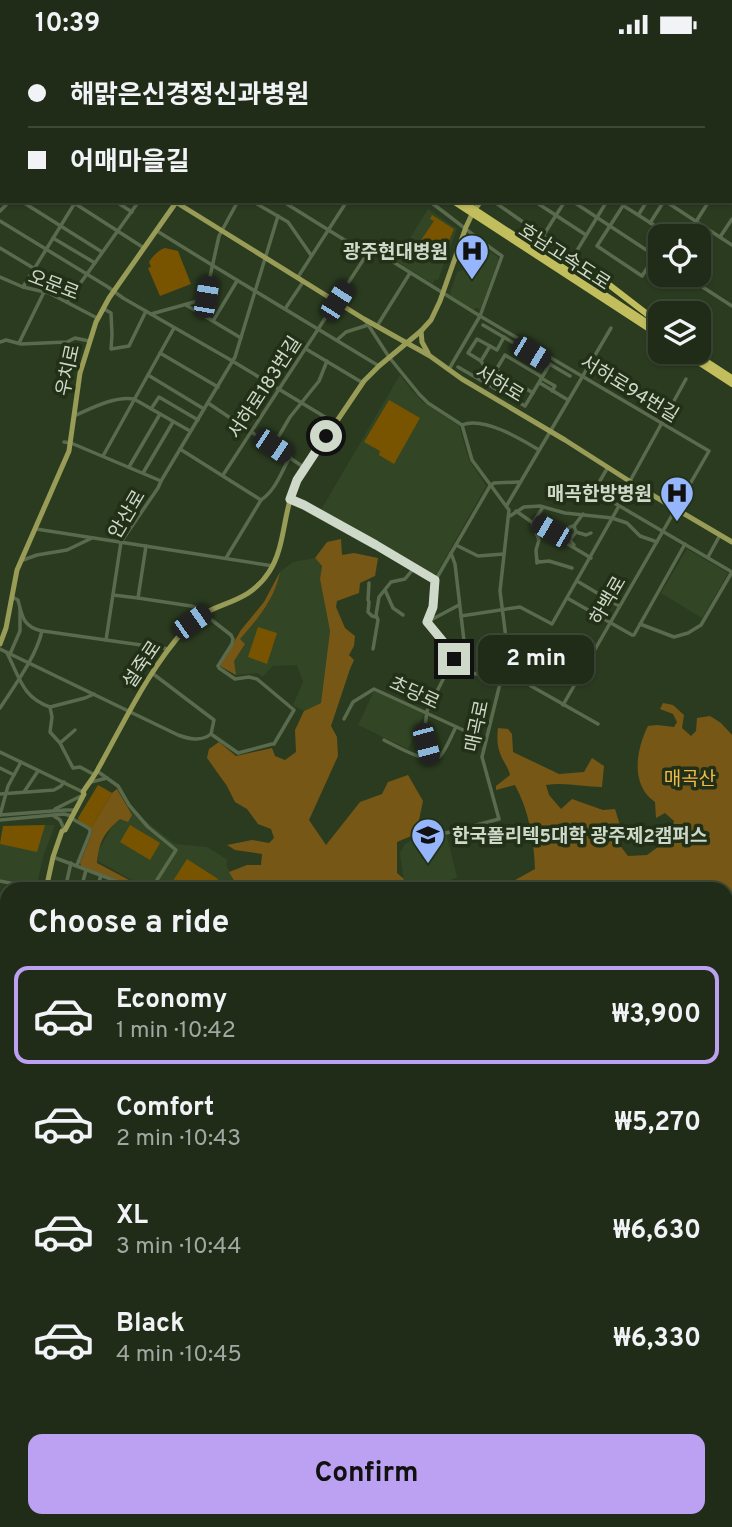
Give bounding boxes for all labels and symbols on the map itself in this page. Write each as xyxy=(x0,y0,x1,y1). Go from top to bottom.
street label: 호남고속도로 xyxy=(513,219,614,296)
hospital icon: 광주현대병원 xyxy=(453,232,491,281)
place label: 광주현대병원 xyxy=(343,241,448,265)
street label: 오문로 xyxy=(24,265,82,306)
car xyxy=(193,274,220,320)
car xyxy=(317,278,358,324)
street label: 서하로183번길 xyxy=(224,332,308,444)
car xyxy=(508,333,555,373)
street label: 우치로 xyxy=(52,342,86,399)
street label: 서하로94번길 xyxy=(575,351,683,428)
street label: 서하로 xyxy=(470,361,528,409)
route start xyxy=(310,420,342,452)
car xyxy=(250,426,297,466)
hospital icon: 매곡한방병원 xyxy=(658,474,696,523)
place label: 매곡한방병원 xyxy=(547,483,652,507)
street label: 안산로 xyxy=(104,486,152,544)
car xyxy=(528,511,575,551)
street label: 하백로 xyxy=(585,572,632,630)
car xyxy=(169,601,216,643)
callout: 2 min xyxy=(478,635,594,683)
street label: 설죽로 xyxy=(118,637,167,694)
route end xyxy=(438,643,470,675)
street label: 초당로 xyxy=(385,672,443,716)
street label: 매곡로 xyxy=(461,698,495,755)
car xyxy=(411,721,442,767)
park label: 매곡산 xyxy=(664,768,716,792)
school or university icon: 한국폴리텍5대학 광주제2캠퍼스 xyxy=(409,816,447,865)
place label: 한국폴리텍5대학 광주제2캠퍼스 xyxy=(452,825,707,849)

